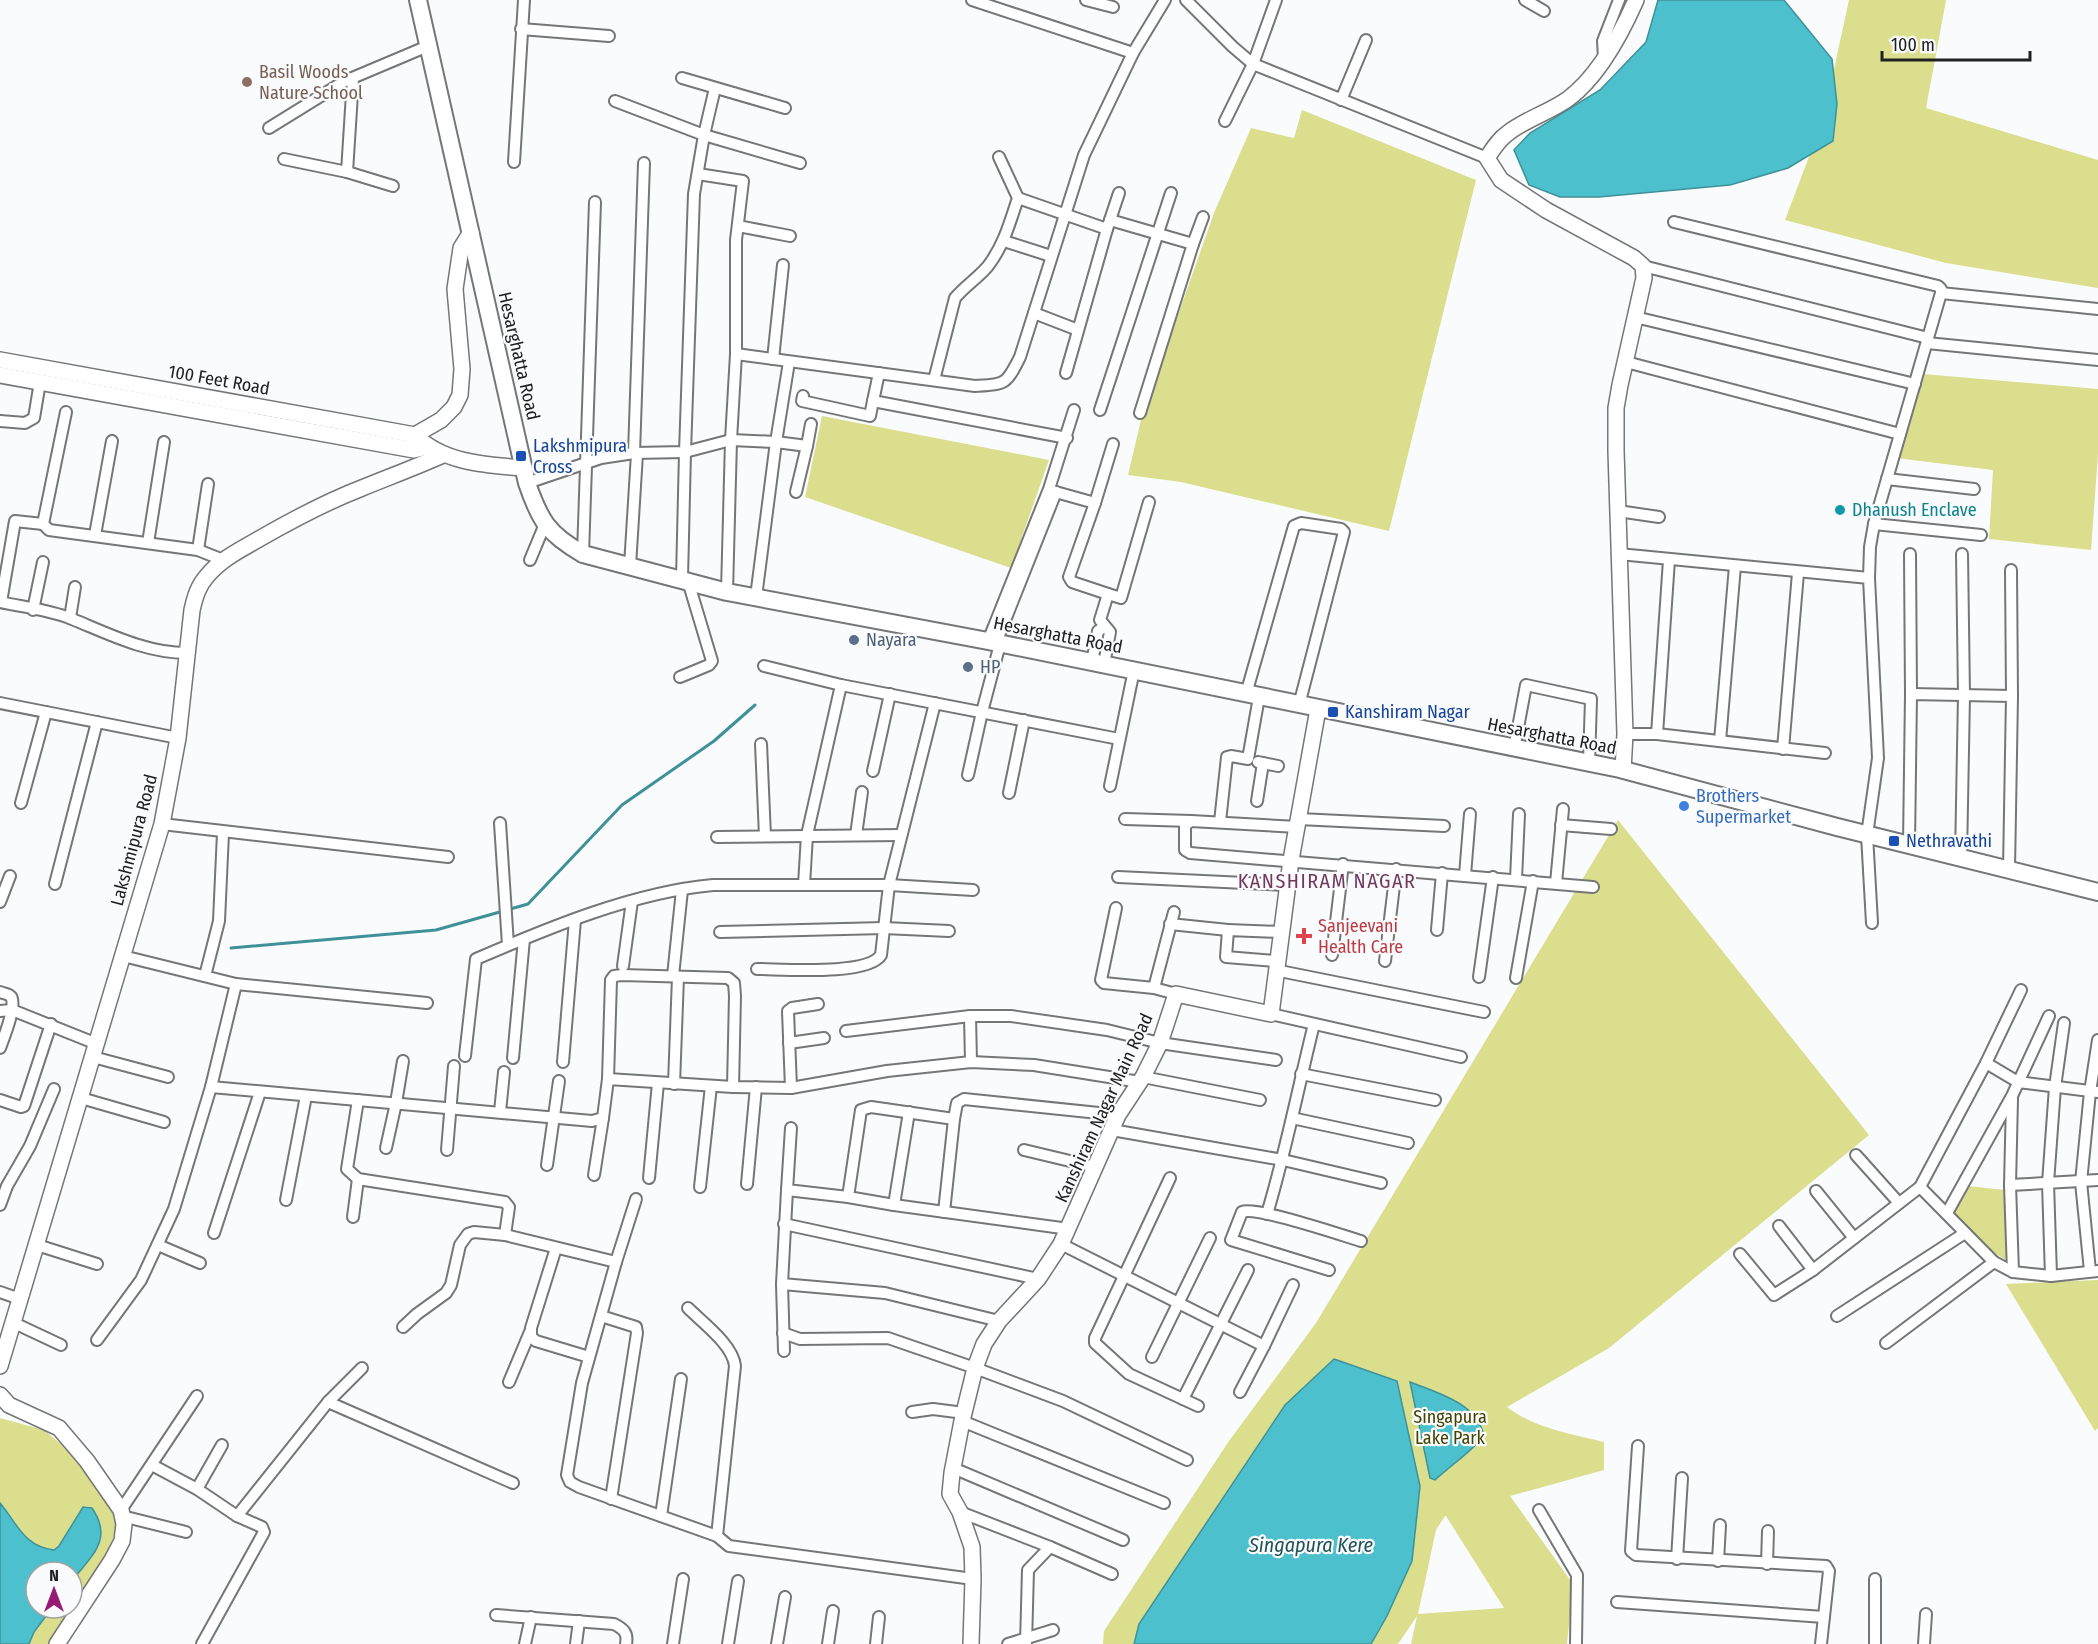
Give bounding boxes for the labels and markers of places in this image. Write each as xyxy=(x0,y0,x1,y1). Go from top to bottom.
place label: Basil Woods Nature School xyxy=(259,61,363,104)
marker: Basil Woods Nature School xyxy=(240,75,254,89)
place label: Lakshmipura Cross xyxy=(533,435,627,478)
marker: Lakshmipura Cross xyxy=(514,449,528,463)
place label: Dhanush Enclave xyxy=(1852,499,1977,521)
marker: Dhanush Enclave xyxy=(1833,503,1847,517)
place label: Nayara xyxy=(866,629,917,651)
marker: Nayara xyxy=(847,633,861,647)
place label: HP xyxy=(980,656,1000,678)
marker: HP xyxy=(961,660,975,674)
place label: Kanshiram Nagar xyxy=(1345,701,1471,723)
marker: Kanshiram Nagar xyxy=(1326,705,1340,719)
place label: Brothers Supermarket xyxy=(1696,785,1791,828)
marker: Brothers Supermarket xyxy=(1677,799,1691,813)
place label: Nethravathi xyxy=(1906,830,1992,852)
marker: Nethravathi xyxy=(1887,834,1901,848)
place label: Sanjeevani Health Care xyxy=(1318,915,1403,958)
marker: Sanjeevani Health Care xyxy=(1295,927,1313,945)

